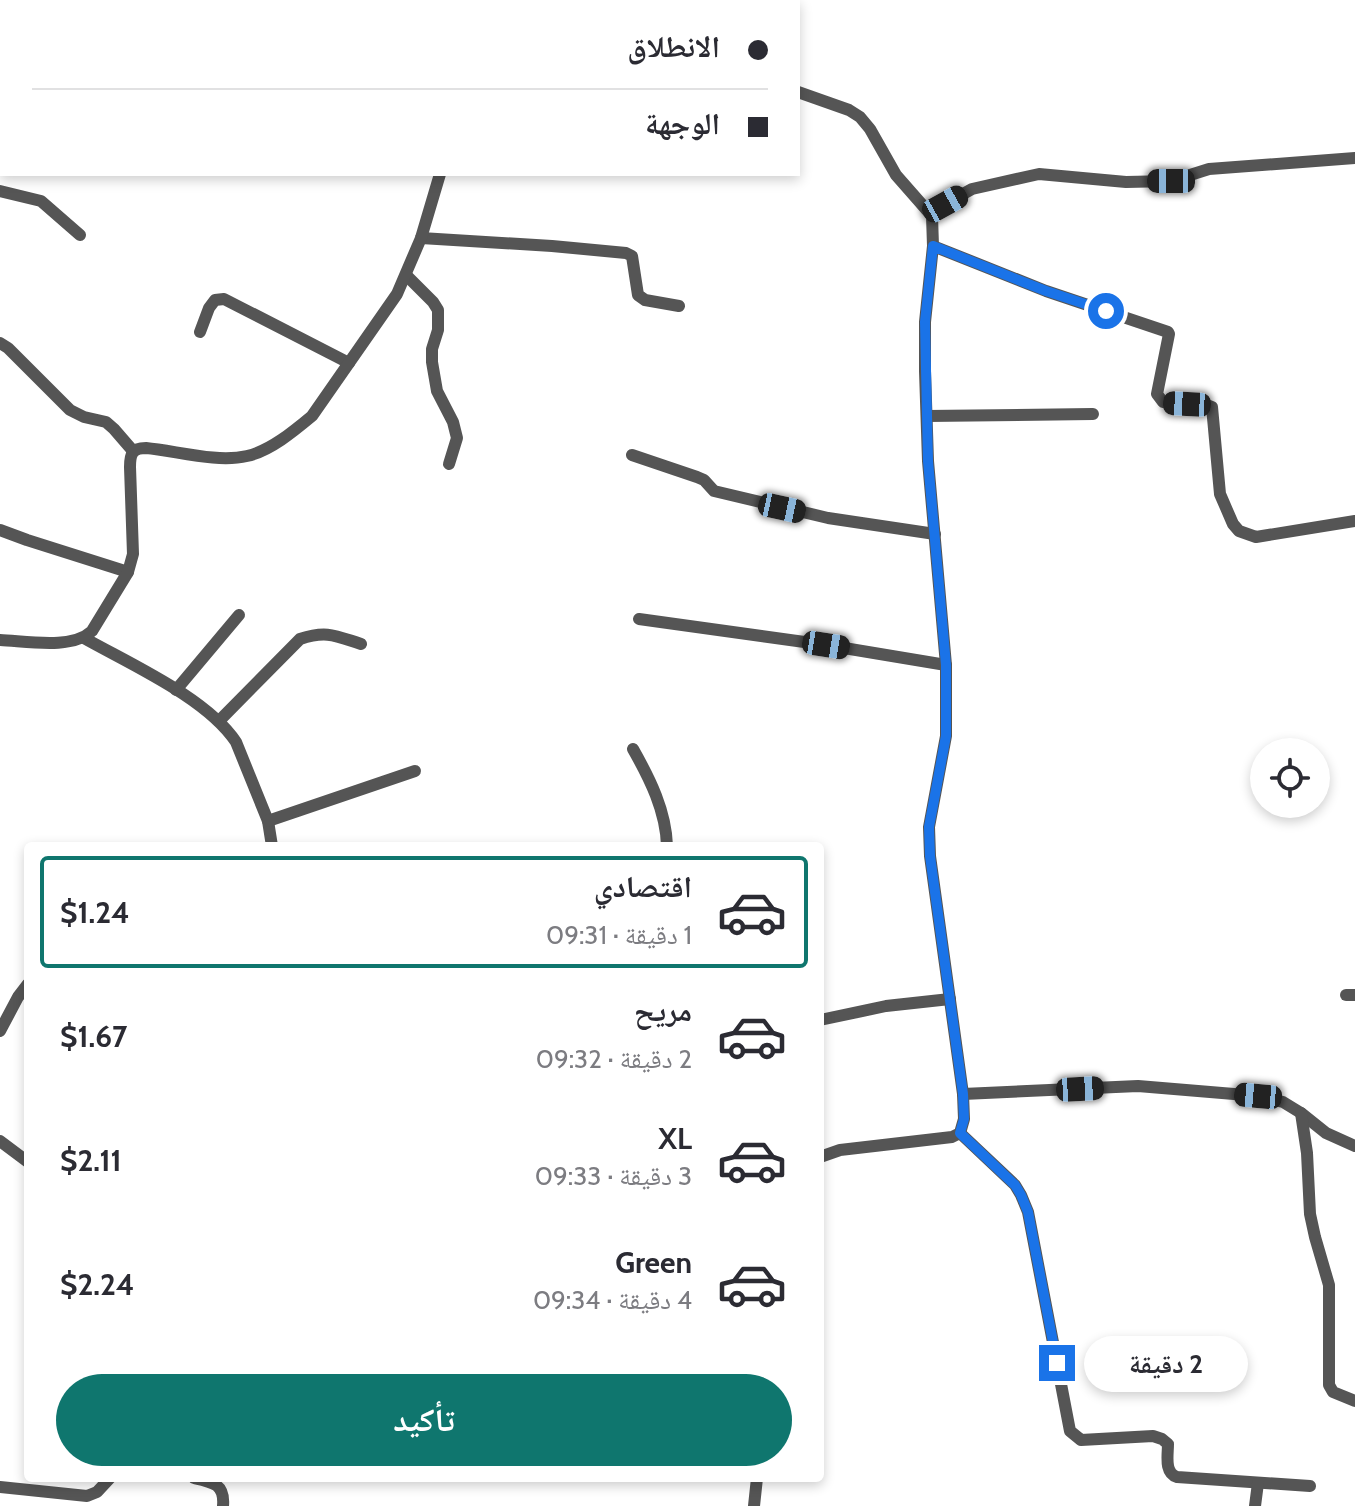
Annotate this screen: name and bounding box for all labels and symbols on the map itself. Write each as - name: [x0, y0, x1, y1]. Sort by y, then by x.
- car: [1147, 169, 1195, 193]
- car: [918, 182, 972, 226]
- route start: [1088, 293, 1124, 329]
- car: [1162, 391, 1212, 417]
- car: [756, 491, 808, 525]
- car: [800, 629, 852, 661]
- car: [1055, 1076, 1105, 1102]
- car: [1233, 1082, 1283, 1110]
- callout: 2 دقيقة: [1085, 1335, 1249, 1391]
- route end: [1039, 1345, 1075, 1381]

